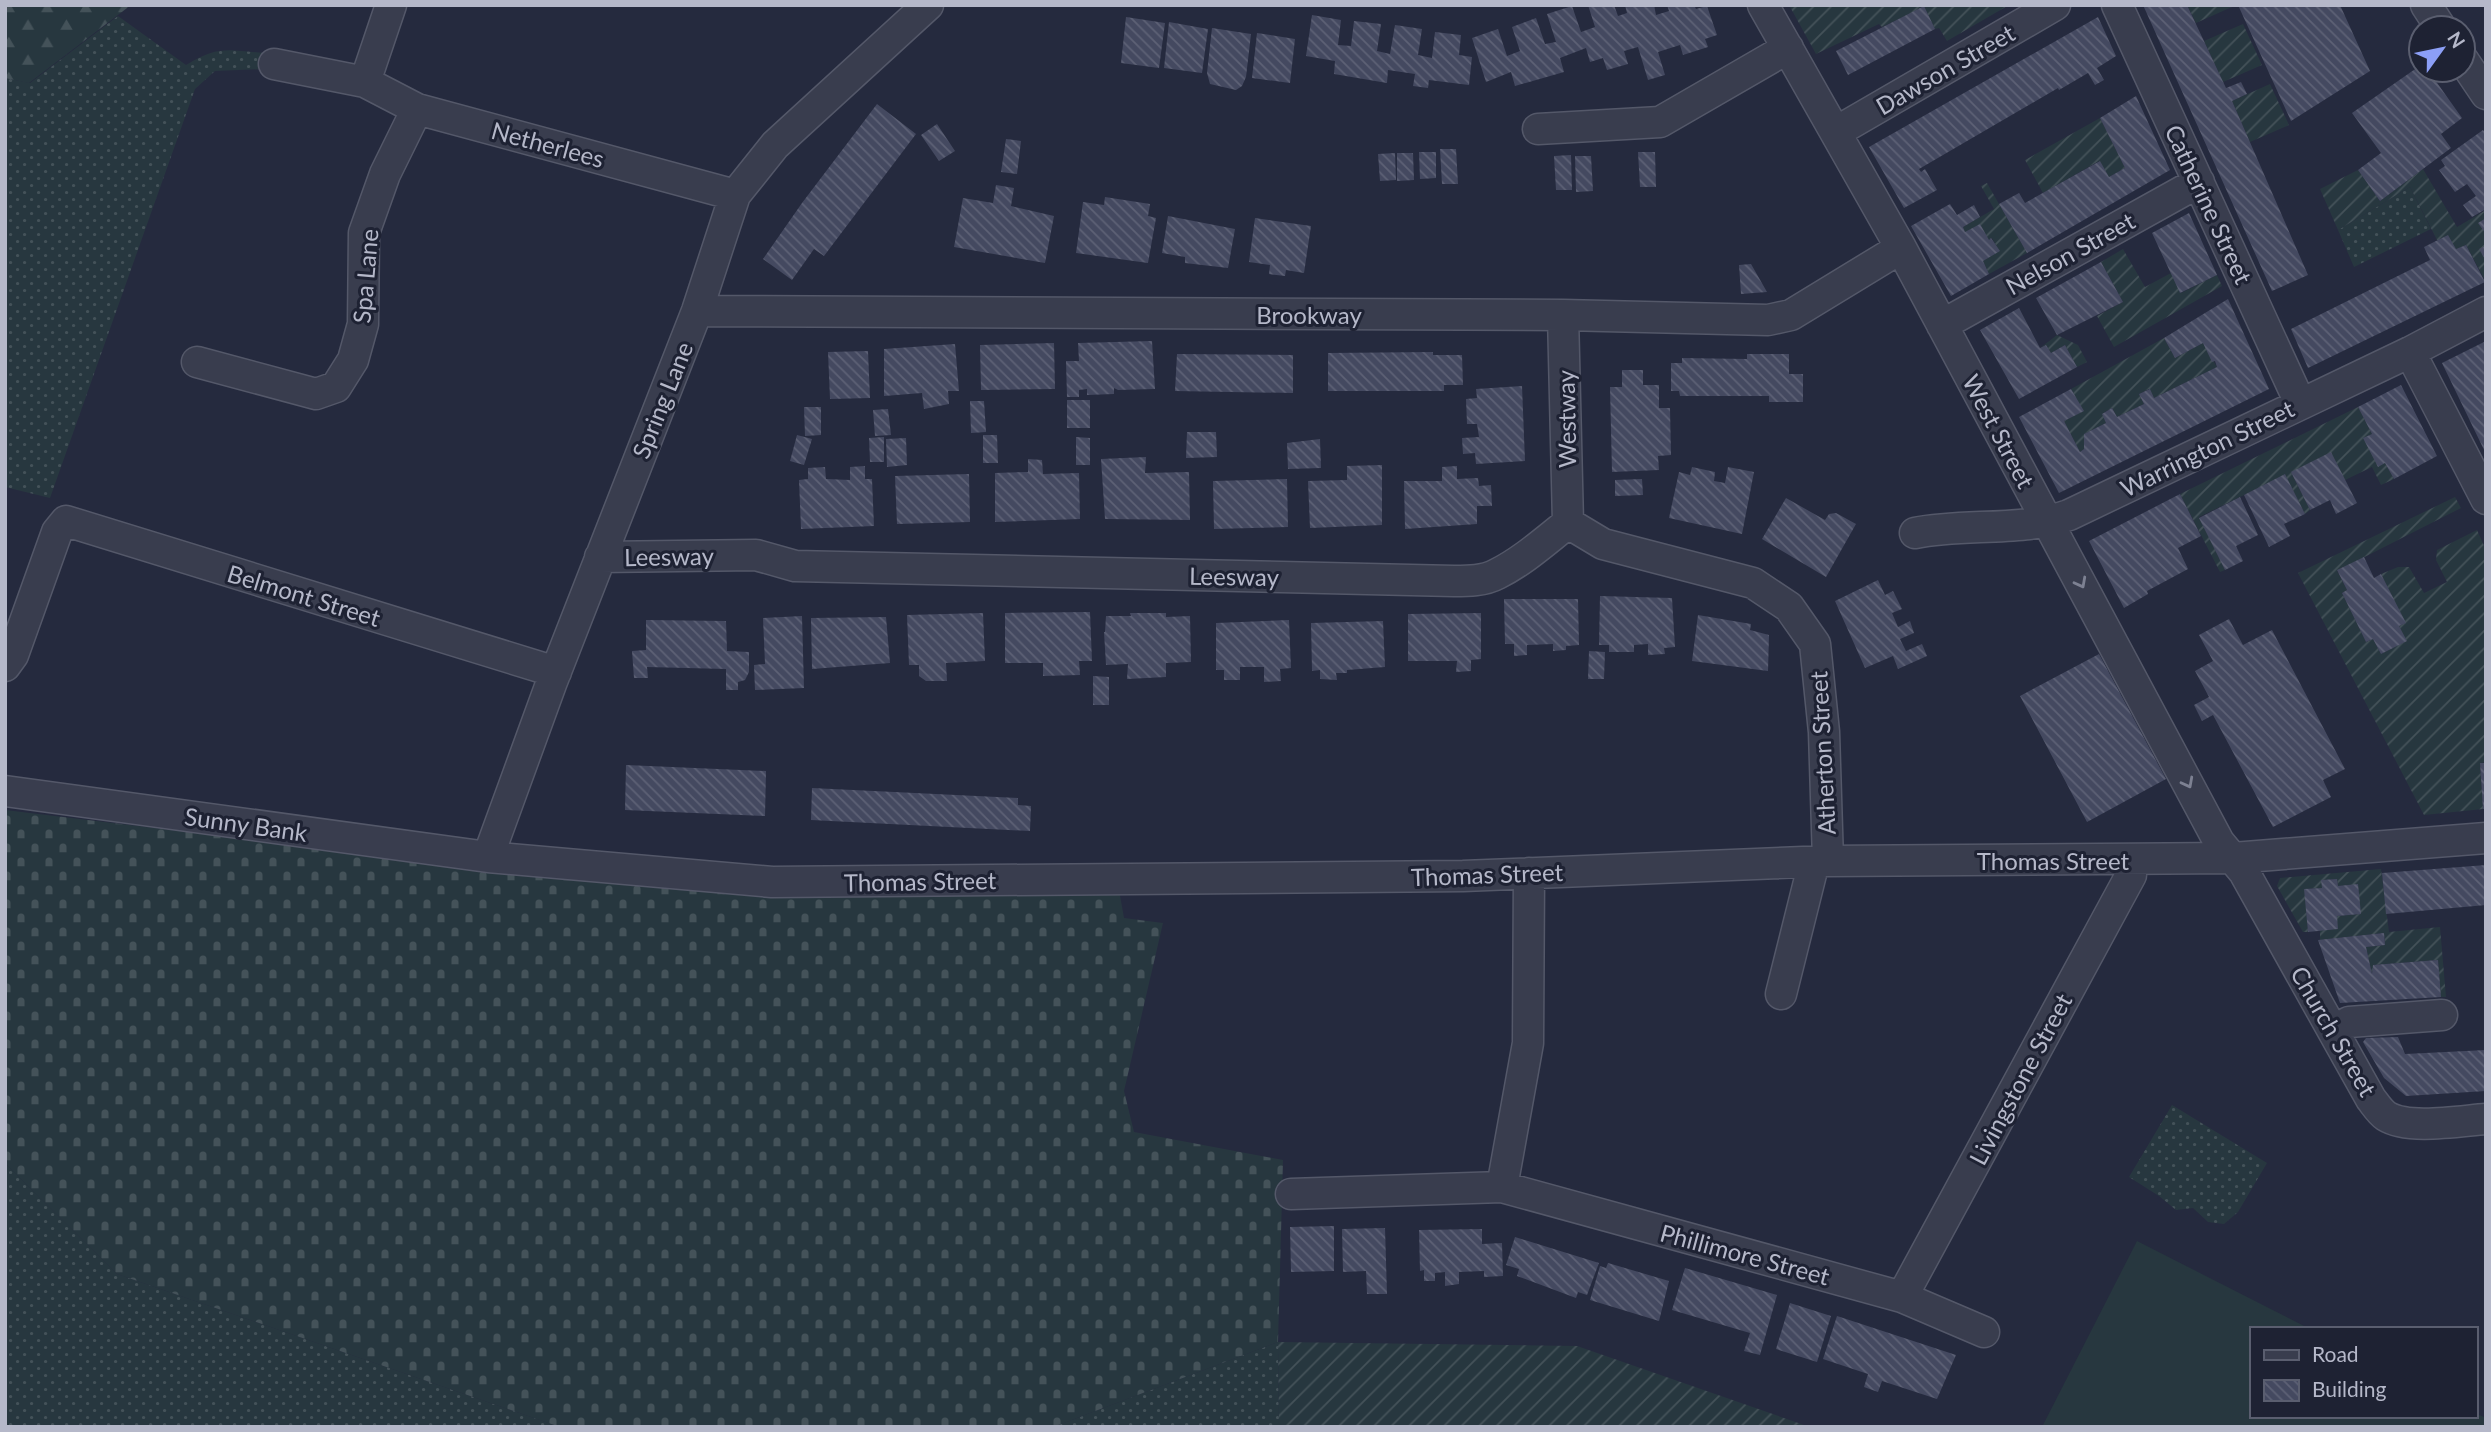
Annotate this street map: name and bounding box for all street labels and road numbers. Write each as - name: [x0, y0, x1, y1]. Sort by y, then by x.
- street label: Dawson Street: [1871, 17, 2020, 120]
- street label: Netherlees: [489, 115, 607, 173]
- street label: Catherine Street: [2159, 120, 2259, 289]
- street label: Nelson Street: [2000, 205, 2140, 300]
- street label: Spa Lane: [346, 228, 384, 324]
- street label: Brookway: [1256, 300, 1362, 329]
- street label: Spring Lane: [626, 338, 698, 462]
- street label: Westway: [1551, 369, 1581, 468]
- street label: West Street: [1957, 369, 2041, 493]
- street label: Warrington Street: [2116, 393, 2299, 503]
- street label: Leesway: [624, 541, 715, 571]
- street label: Belmont Street: [224, 558, 384, 632]
- street label: Leesway: [1189, 561, 1280, 591]
- street label: Atherton Street: [1803, 670, 1841, 836]
- street label: Sunny Bank: [183, 801, 310, 847]
- street label: Thomas Street: [1977, 846, 2130, 875]
- street label: Thomas Street: [1410, 857, 1564, 891]
- street label: Thomas Street: [844, 865, 997, 897]
- street label: Church Street: [2285, 961, 2383, 1101]
- street label: Livingstone Street: [1963, 988, 2078, 1170]
- street label: Phillimore Street: [1657, 1217, 1833, 1291]

